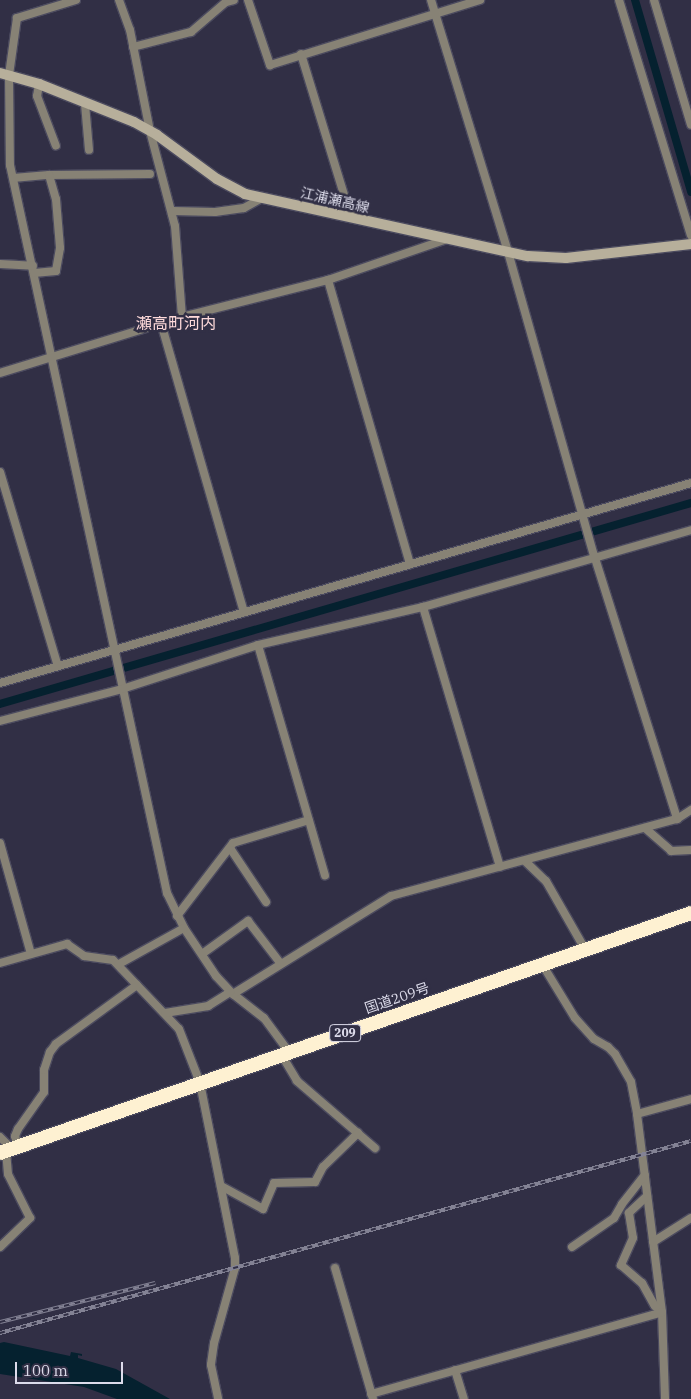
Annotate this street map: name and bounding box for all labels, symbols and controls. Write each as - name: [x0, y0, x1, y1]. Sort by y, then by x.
- street label: 江浦瀬高線: [299, 184, 371, 216]
- district label: 瀬高町河内: [136, 313, 216, 333]
- street label: 国道209号: [362, 979, 432, 1017]
- road number: 209: [329, 1024, 361, 1042]
- scale bar: [18, 1352, 125, 1384]
- text: 100 m: [23, 1361, 68, 1380]

